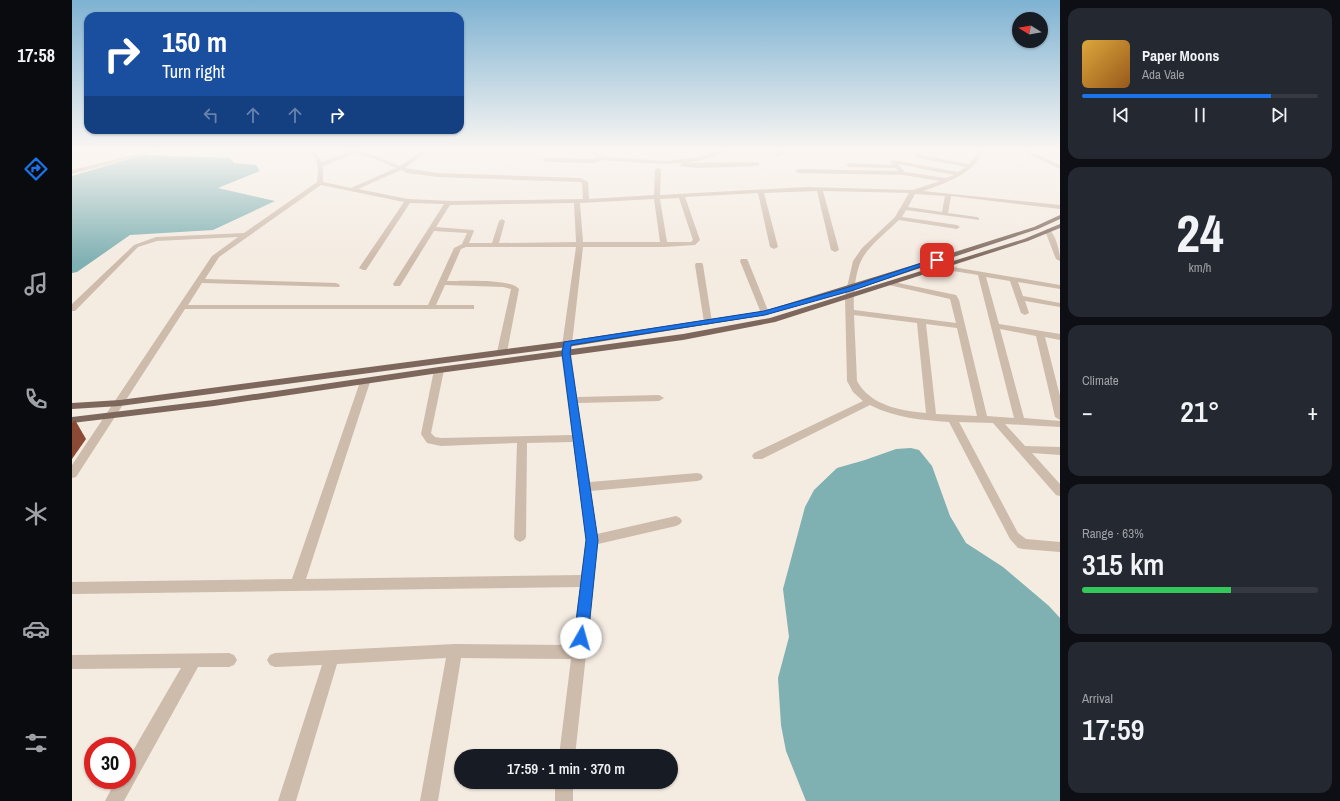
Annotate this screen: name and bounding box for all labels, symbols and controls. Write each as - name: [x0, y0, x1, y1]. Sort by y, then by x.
- north arrow: [1012, 12, 1048, 48]
- map controls: [1012, 12, 1048, 48]
- text: 150 m: [162, 23, 227, 61]
- icon: right: [96, 28, 148, 80]
- text: 17:58: [17, 43, 55, 68]
- text: Paper Moons: [1142, 45, 1219, 66]
- text: Turn right: [162, 59, 225, 84]
- text: Ada Vale: [1142, 66, 1184, 83]
- icon: left: [200, 104, 222, 126]
- icon: ahead: [242, 104, 264, 126]
- icon: ahead: [284, 104, 306, 126]
- icon: right: [326, 104, 348, 126]
- icon: previous: [1110, 104, 1132, 126]
- icon: pause: [1189, 104, 1211, 126]
- icon: next: [1268, 104, 1290, 126]
- icon: directions: [22, 155, 50, 183]
- text: 24: [1176, 198, 1224, 268]
- pin: [920, 243, 954, 277]
- icon: arrive: [926, 249, 948, 271]
- text: km/h: [1188, 259, 1212, 276]
- icon: music: [22, 270, 50, 298]
- text: Climate: [1082, 372, 1119, 389]
- icon: phone: [22, 385, 50, 413]
- text: 21°: [1180, 391, 1220, 431]
- text: −: [1082, 397, 1093, 427]
- text: +: [1307, 397, 1318, 427]
- icon: climate: [22, 500, 50, 528]
- text: Range · 63%: [1082, 525, 1144, 542]
- text: 315 km: [1082, 544, 1164, 584]
- icon: car: [22, 615, 50, 643]
- position arrow: [560, 617, 602, 659]
- text: Arrival: [1082, 690, 1113, 707]
- text: 17:59: [1082, 709, 1144, 749]
- icon: filters: [22, 729, 50, 757]
- speed limit sign: 30: [84, 737, 136, 789]
- text: 17:59 · 1 min · 370 m: [507, 758, 625, 779]

